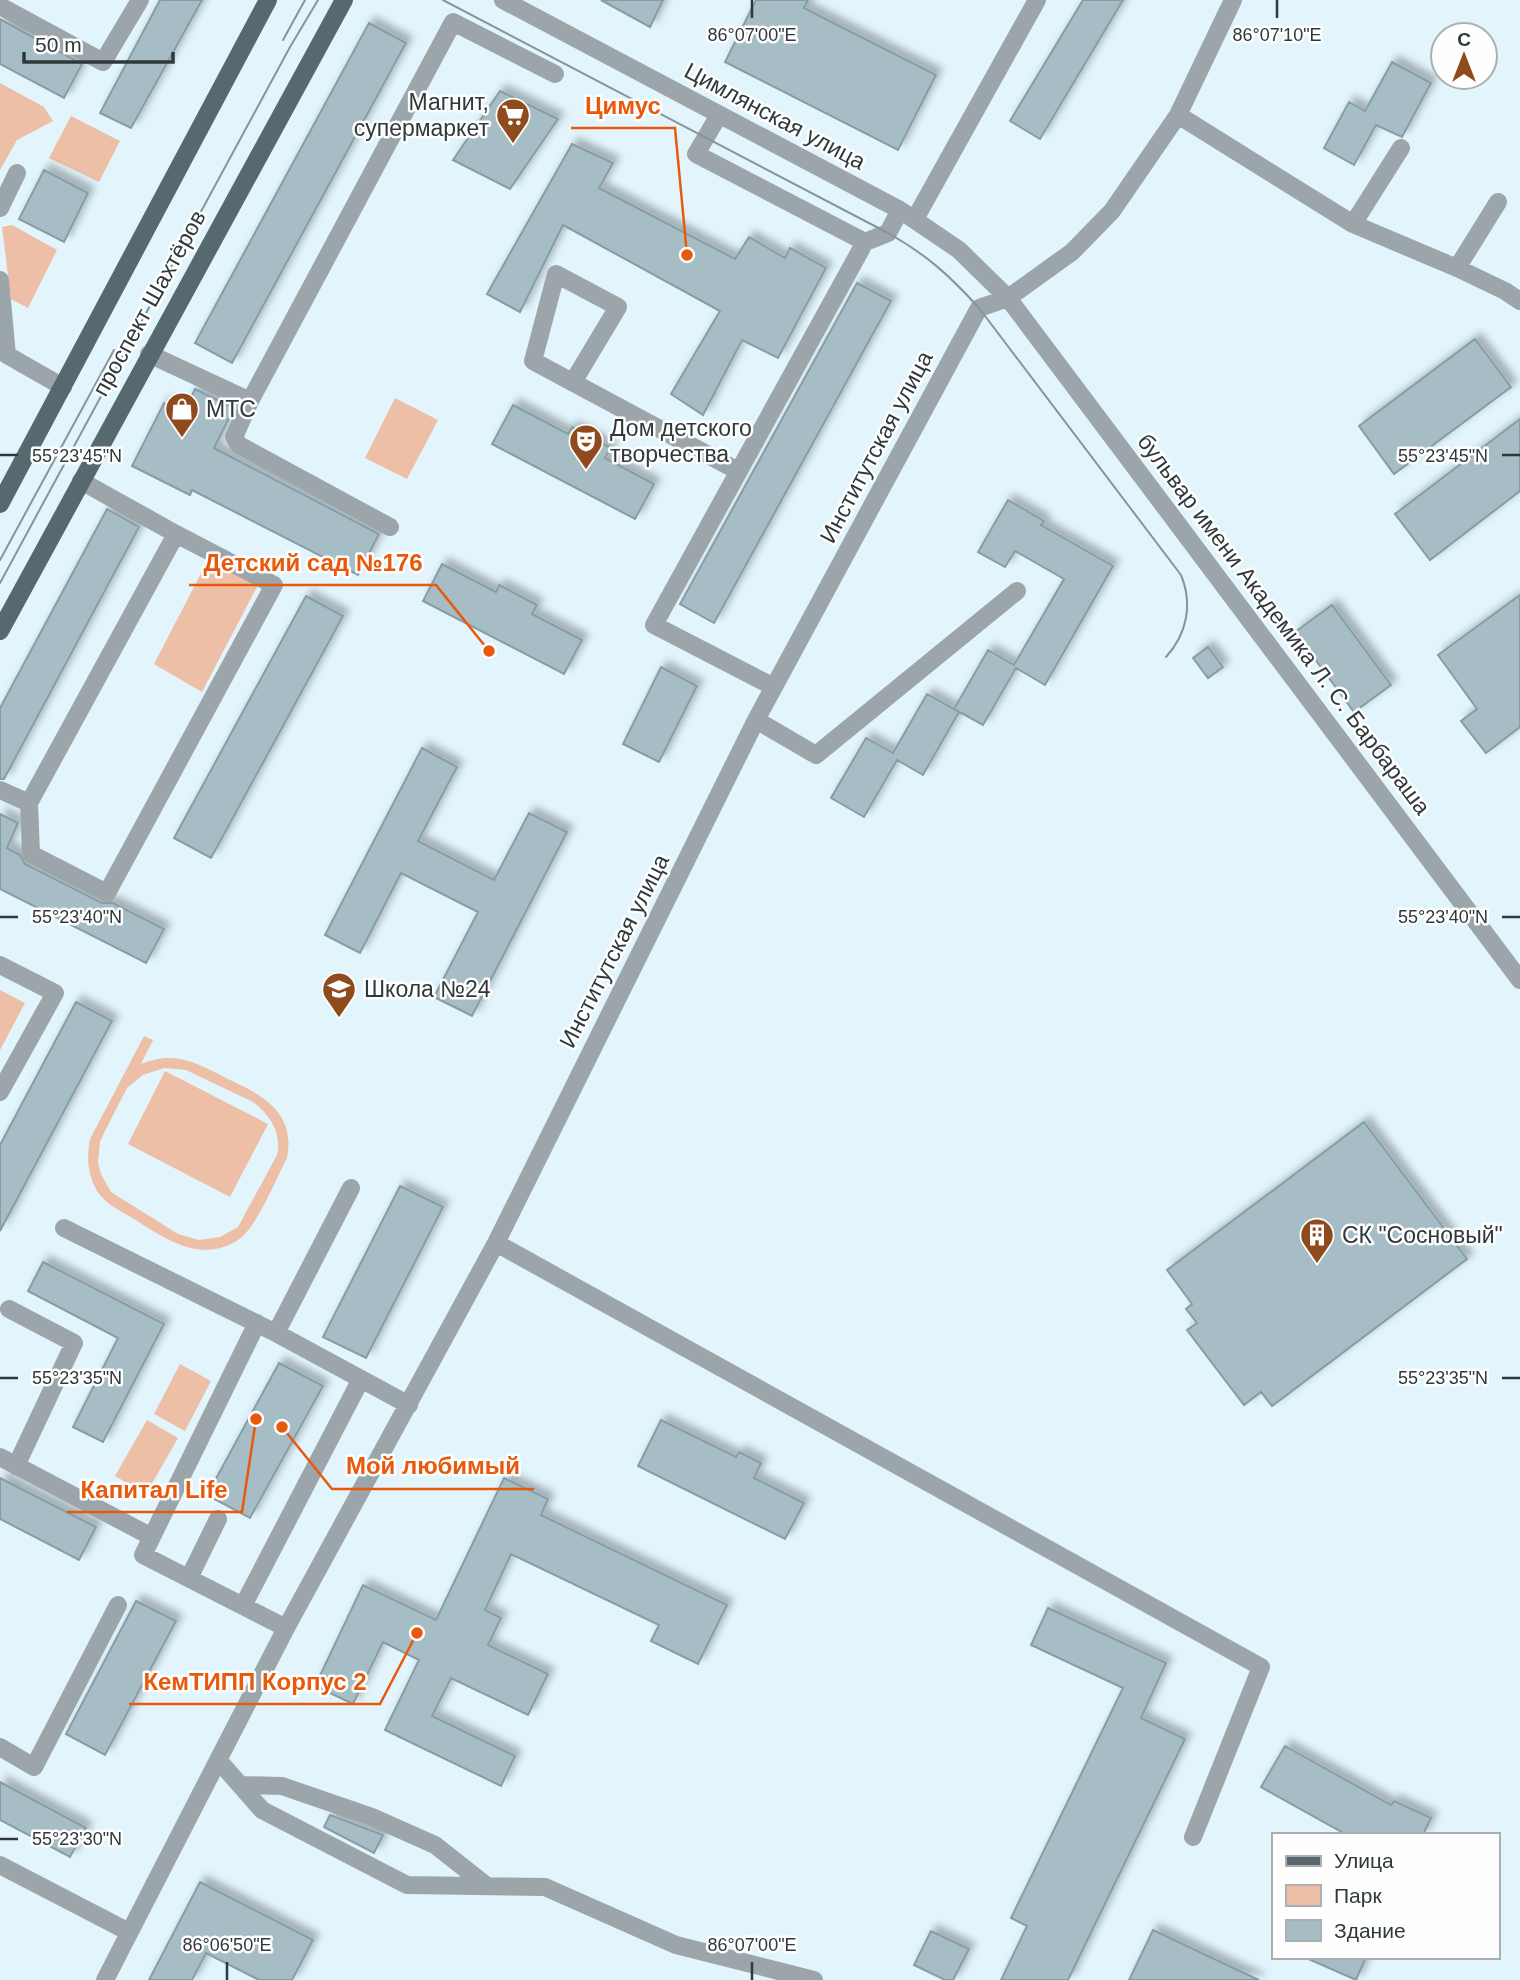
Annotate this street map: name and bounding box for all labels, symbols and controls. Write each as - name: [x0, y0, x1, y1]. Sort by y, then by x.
- scale bar: [24, 21, 173, 65]
- north arrow: [1429, 21, 1499, 91]
- text: 86°07'00"E: [707, 25, 797, 45]
- text: 86°07'10"E: [1232, 25, 1322, 45]
- text: С: [1457, 29, 1471, 50]
- text: 50 m: [35, 33, 82, 56]
- street label: Цимлянская улица: [680, 57, 870, 175]
- callout: Цимус: [571, 83, 675, 128]
- place label: Магнит, супермаркет: [354, 89, 489, 141]
- text: Цимус: [585, 92, 661, 119]
- supermarket icon: Магнит, супермаркет: [494, 96, 532, 145]
- street label: проспект Шахтёров: [87, 206, 211, 400]
- street label: Институтская улица: [814, 346, 938, 547]
- shop icon: МТС: [163, 390, 201, 439]
- place label: МТС: [206, 396, 256, 422]
- place label: Дом детского творчества: [610, 415, 752, 467]
- theatre icon: Дом детского творчества: [567, 422, 605, 471]
- street label: бульвар имени Академика Л. С. Барбараша: [1132, 429, 1436, 820]
- text: 55°23'45"N: [32, 446, 122, 466]
- text: 55°23'45"N: [1398, 446, 1488, 466]
- callout: Детский сад №176: [189, 540, 436, 585]
- text: Детский сад №176: [203, 549, 423, 576]
- street label: Институтская улица: [554, 850, 674, 1052]
- text: 55°23'40"N: [32, 907, 122, 927]
- text: 55°23'40"N: [1398, 907, 1488, 927]
- school or university icon: Школа №24: [320, 970, 358, 1019]
- place label: Школа №24: [364, 976, 491, 1002]
- building icon: СК "Сосновый": [1298, 1216, 1336, 1265]
- place label: СК "Сосновый": [1342, 1222, 1503, 1248]
- text: 55°23'35"N: [32, 1368, 122, 1388]
- text: 55°23'35"N: [1398, 1368, 1488, 1388]
- callout: Мой любимый: [332, 1444, 534, 1489]
- text: Мой любимый: [346, 1452, 520, 1479]
- callout: Капитал Life: [67, 1467, 242, 1512]
- text: Капитал Life: [80, 1476, 228, 1503]
- callout: КемТИПП Корпус 2: [129, 1659, 380, 1704]
- text: КемТИПП Корпус 2: [143, 1668, 367, 1695]
- text: 55°23'30"N: [32, 1829, 122, 1849]
- legend: [1272, 1833, 1499, 1959]
- text: Улица: [1334, 1849, 1394, 1872]
- text: Парк: [1334, 1884, 1382, 1907]
- text: Здание: [1334, 1919, 1406, 1942]
- text: 86°06'50"E: [182, 1935, 272, 1955]
- text: 86°07'00"E: [707, 1935, 797, 1955]

